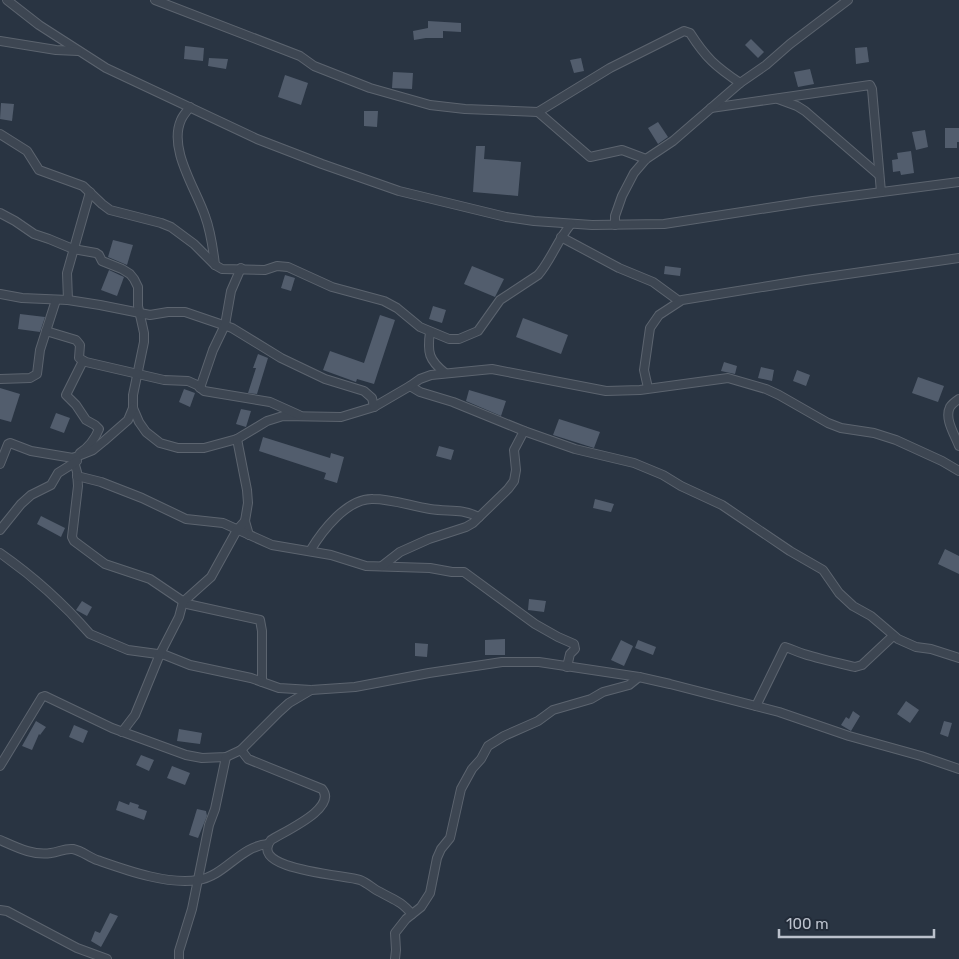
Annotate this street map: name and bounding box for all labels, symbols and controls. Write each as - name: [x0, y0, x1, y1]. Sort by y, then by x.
- scale bar: [779, 906, 934, 938]
- text: 100 m: [786, 915, 828, 933]

